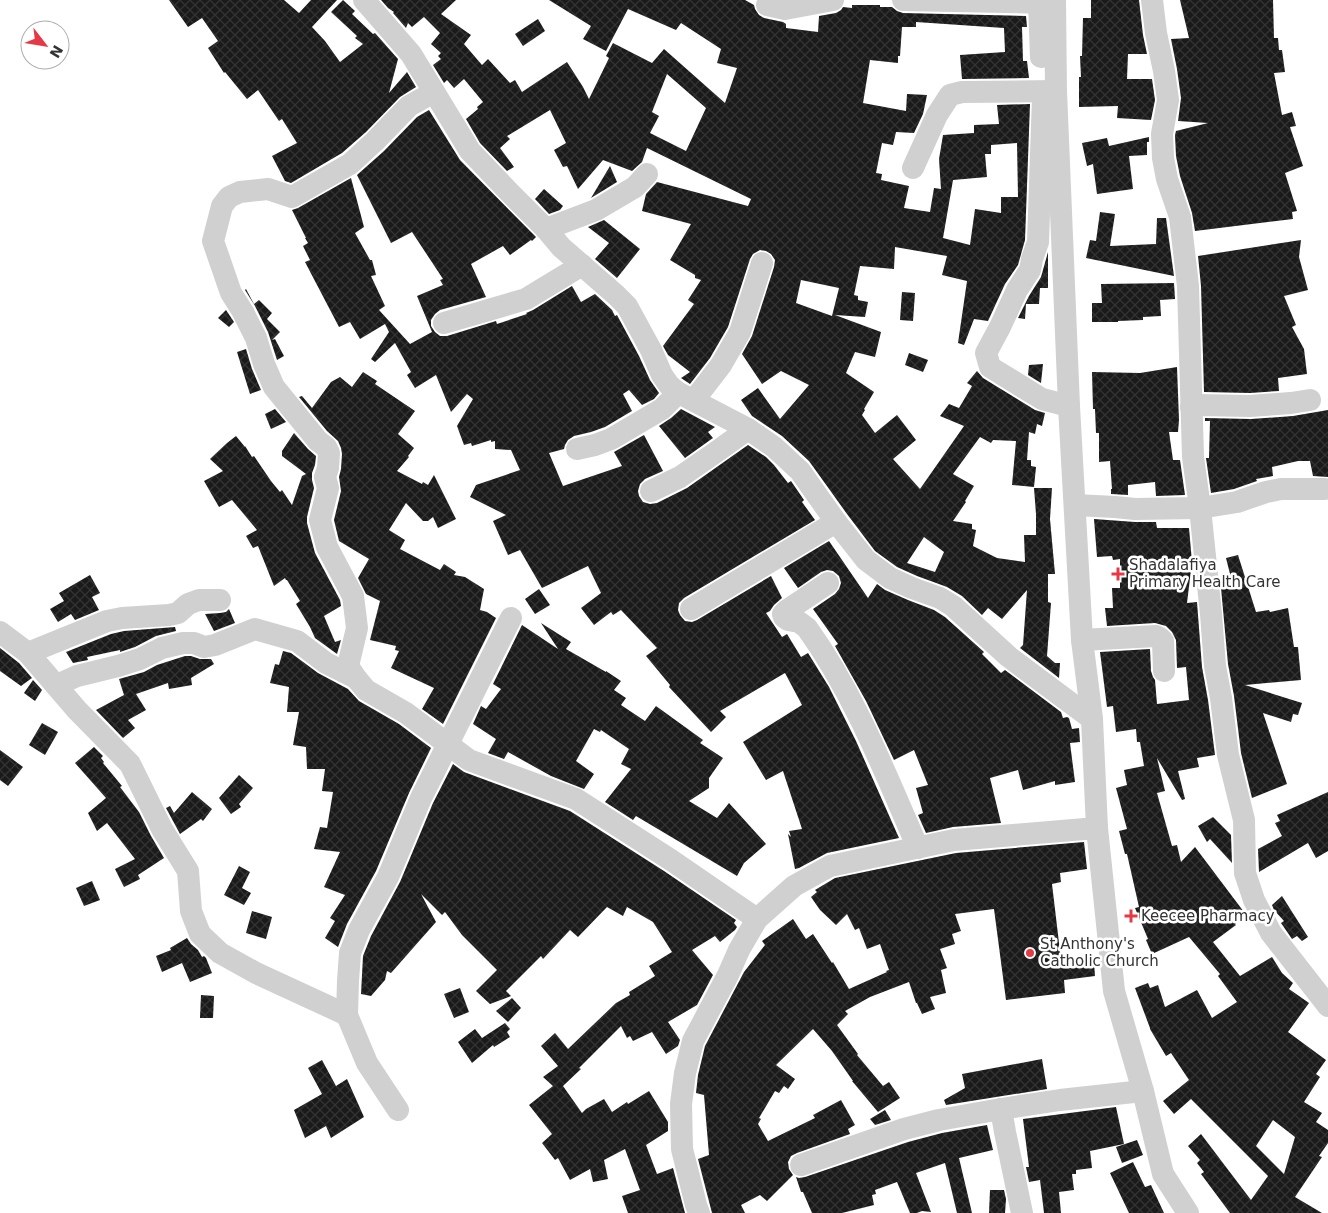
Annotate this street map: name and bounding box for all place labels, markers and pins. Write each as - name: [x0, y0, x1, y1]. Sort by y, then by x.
- place label: Shadalafiya Primary Health Care: [1129, 556, 1281, 591]
- marker: Shadalafiya Primary Health Care: [1111, 567, 1125, 581]
- place label: Keecee Pharmacy: [1141, 907, 1275, 925]
- marker: Keecee Pharmacy: [1125, 910, 1137, 922]
- place label: St Anthony's Catholic Church: [1040, 935, 1159, 970]
- marker: St Anthony's Catholic Church: [1024, 947, 1036, 959]

